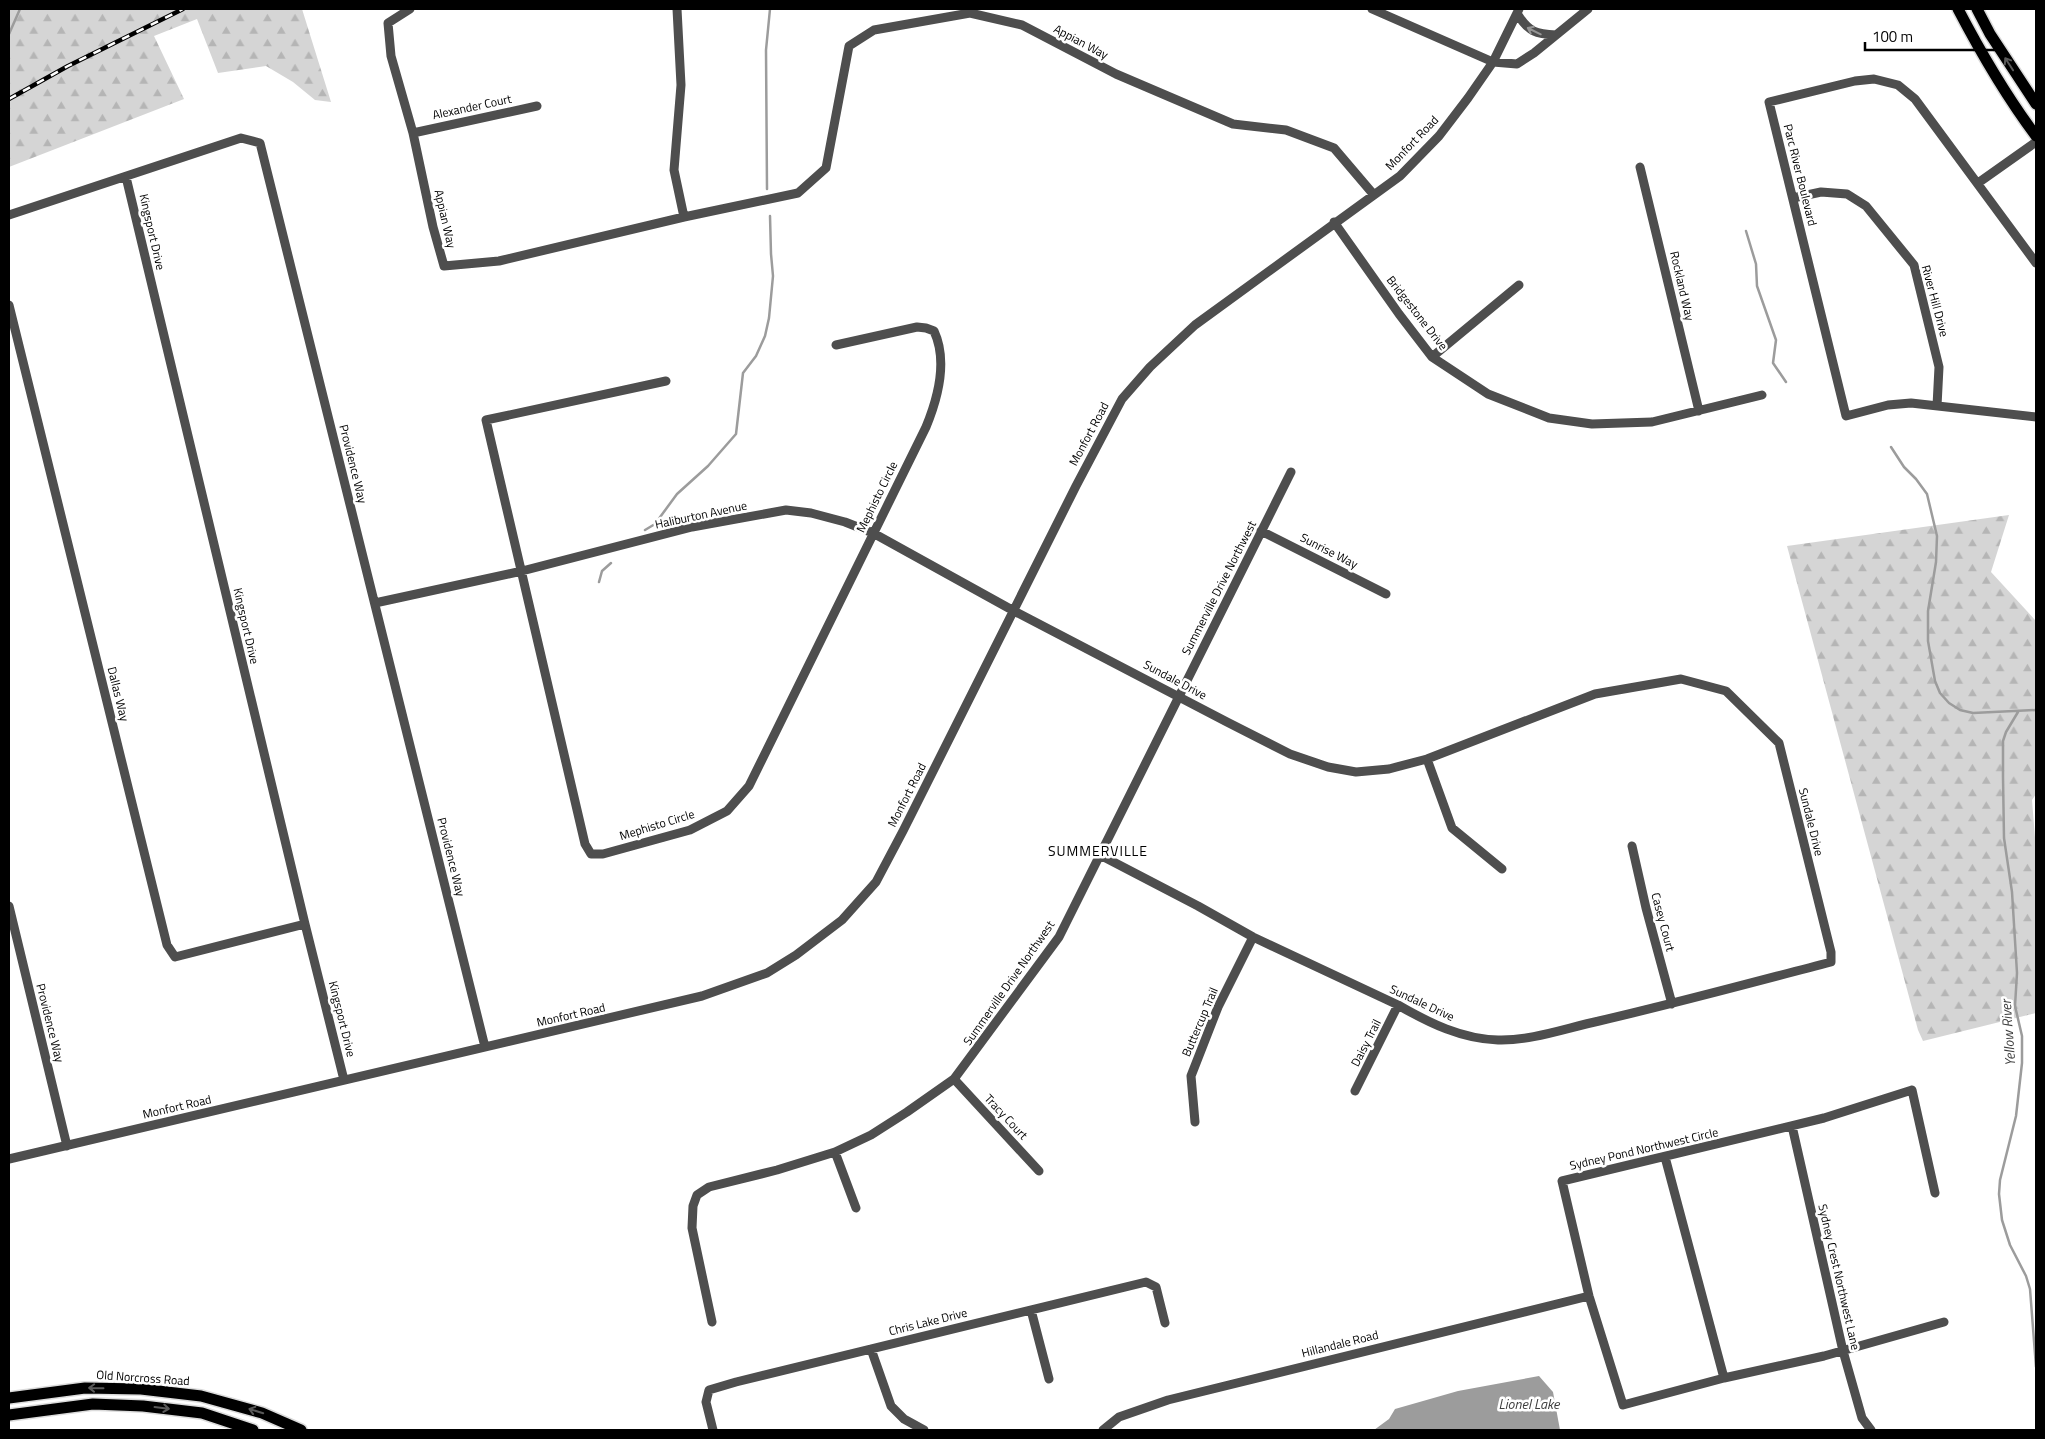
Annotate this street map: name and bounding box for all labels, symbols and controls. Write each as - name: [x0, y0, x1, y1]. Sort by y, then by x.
- street label: Appian Way: [1050, 19, 1112, 64]
- scale bar: [1865, 20, 1998, 52]
- text: 100 m: [1872, 25, 1913, 48]
- one-way arrow: [1527, 26, 1542, 35]
- one-way arrow: [2003, 58, 2013, 72]
- street label: Alexander Court: [431, 89, 514, 124]
- street label: Monfort Road: [1380, 111, 1443, 174]
- street label: Parc River Boulevard: [1779, 122, 1822, 228]
- street label: Appian Way: [430, 188, 462, 250]
- street label: Kingsport Drive: [135, 192, 170, 272]
- street label: Rockland Way: [1665, 249, 1700, 323]
- street label: River Hill Drive: [1917, 263, 1954, 339]
- street label: Bridgestone Drive: [1382, 271, 1453, 354]
- street label: Monfort Road: [1064, 398, 1113, 469]
- street label: Providence Way: [335, 422, 373, 506]
- street label: Mephisto Circle: [851, 458, 902, 536]
- street label: Haliburton Avenue: [653, 495, 749, 534]
- street label: Summerville Drive Northwest: [1176, 516, 1261, 658]
- street label: Sunrise Way: [1297, 528, 1362, 573]
- street label: Kingsport Drive: [229, 586, 264, 666]
- street label: Sundale Drive: [1140, 655, 1210, 704]
- street label: Dallas Way: [103, 665, 134, 723]
- street label: Monfort Road: [882, 759, 931, 830]
- street label: Sundale Drive: [1794, 786, 1829, 858]
- street label: Mephisto Circle: [617, 804, 697, 845]
- street label: Providence Way: [433, 815, 471, 899]
- district label: SUMMERVILLE: [1048, 840, 1148, 861]
- street label: Casey Court: [1647, 890, 1681, 954]
- street label: Summerville Drive Northwest: [958, 916, 1059, 1049]
- street label: Kingsport Drive: [324, 979, 361, 1059]
- street label: Sundale Drive: [1387, 979, 1458, 1026]
- street label: Providence Way: [32, 981, 70, 1065]
- street label: Buttercup Trail: [1176, 984, 1223, 1059]
- street label: Monfort Road: [535, 997, 607, 1032]
- water label: Yellow River: [1995, 998, 2020, 1067]
- street label: Daisy Trail: [1345, 1016, 1386, 1070]
- street label: Monfort Road: [141, 1089, 213, 1124]
- street label: Tracy Court: [980, 1089, 1033, 1144]
- street label: Sydney Pond Northwest Circle: [1568, 1122, 1720, 1175]
- street label: Sydney Crest Northwest Lane: [1813, 1202, 1866, 1352]
- street label: Chris Lake Drive: [887, 1303, 969, 1340]
- street label: Hillandale Road: [1299, 1325, 1380, 1362]
- street label: Old Norcross Road: [96, 1365, 190, 1390]
- one-way arrow: [88, 1383, 104, 1393]
- water label: Lionel Lake: [1499, 1393, 1561, 1414]
- one-way arrow: [153, 1403, 169, 1413]
- one-way arrow: [248, 1406, 264, 1416]

